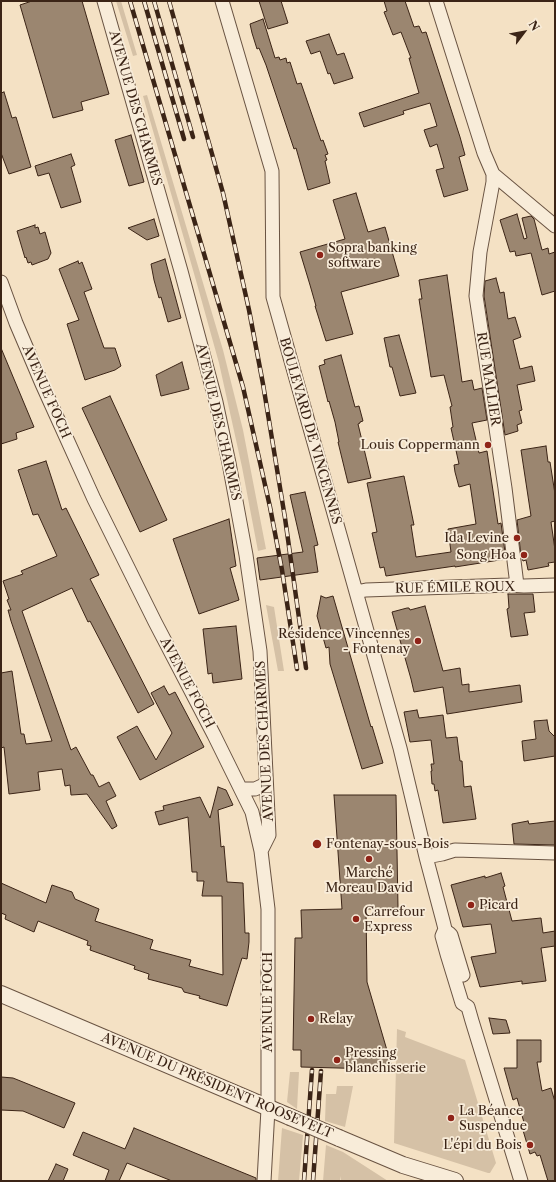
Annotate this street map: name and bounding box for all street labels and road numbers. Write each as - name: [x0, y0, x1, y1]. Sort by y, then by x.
- street label: AVENUE DES CHARMES: [105, 29, 165, 187]
- street label: RUE MALLIER: [473, 331, 503, 427]
- street label: BOULEVARD DE VINCENNES: [276, 336, 344, 526]
- street label: AVENUE DES CHARMES: [192, 342, 244, 502]
- street label: AVENUE FOCH: [18, 343, 74, 441]
- street label: RUE ÉMILE ROUX: [395, 579, 515, 597]
- street label: AVENUE FOCH: [157, 635, 217, 731]
- street label: AVENUE DES CHARMES: [253, 660, 277, 822]
- street label: AVENUE FOCH: [260, 952, 276, 1052]
- street label: AVENUE DU PRÉSIDENT ROOSEVELT: [99, 1030, 335, 1142]

